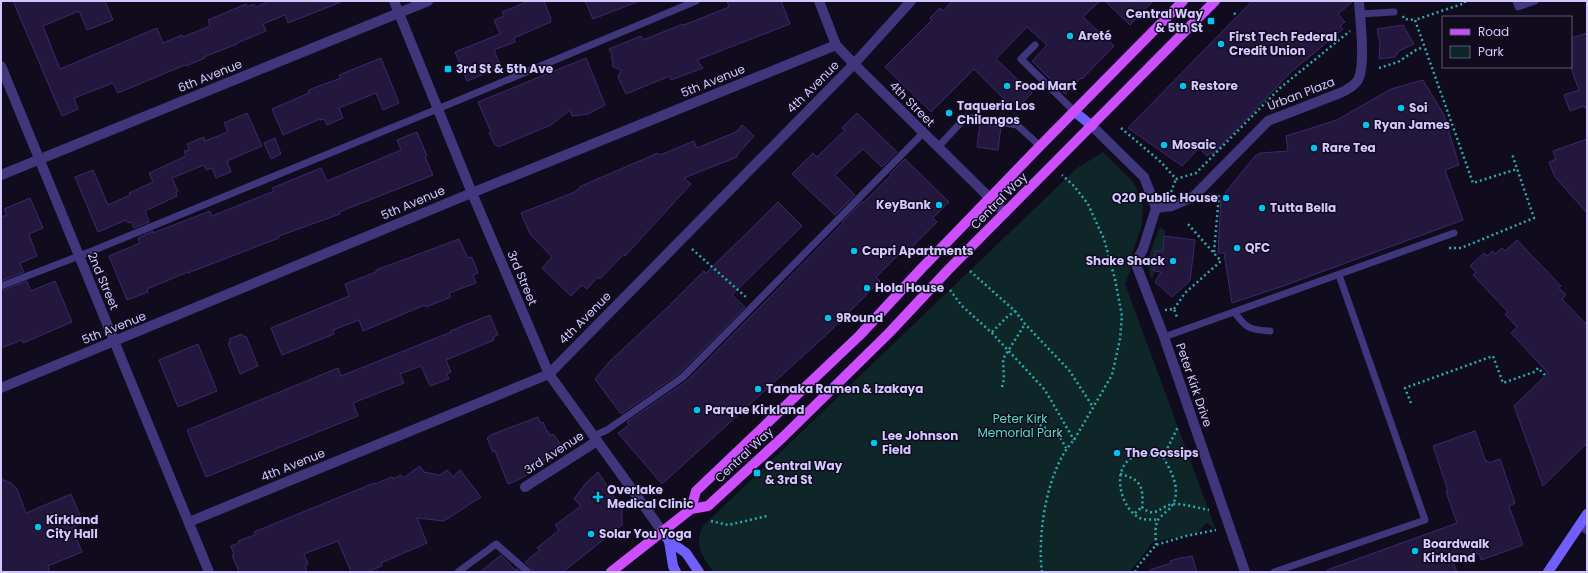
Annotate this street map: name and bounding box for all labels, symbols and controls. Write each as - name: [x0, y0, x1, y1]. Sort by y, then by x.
- place label: Central Way & 5th St: [1126, 5, 1203, 36]
- marker: Central Way & 5th St: [1206, 16, 1216, 26]
- legend: [1442, 16, 1572, 68]
- text: Road: [1478, 23, 1509, 40]
- place label: Areté: [1078, 27, 1112, 44]
- place label: First Tech Federal Credit Union: [1229, 28, 1337, 59]
- marker: Areté: [1065, 31, 1075, 41]
- marker: First Tech Federal Credit Union: [1216, 39, 1226, 49]
- text: Park: [1478, 43, 1505, 60]
- street label: 6th Avenue: [175, 55, 244, 96]
- street label: 4th Avenue: [783, 57, 843, 117]
- place label: 3rd St & 5th Ave: [456, 60, 554, 77]
- street label: 5th Avenue: [678, 60, 747, 101]
- marker: 3rd St & 5th Ave: [443, 64, 453, 74]
- street label: Urban Plaza: [1265, 73, 1337, 114]
- street label: 4th Street: [886, 77, 939, 130]
- place label: Food Mart: [1015, 77, 1077, 94]
- place label: Restore: [1191, 77, 1239, 94]
- marker: Food Mart: [1002, 81, 1012, 91]
- marker: Restore: [1178, 81, 1188, 91]
- place label: Taqueria Los Chilangos: [957, 97, 1036, 128]
- place label: Soi: [1409, 99, 1428, 116]
- marker: Soi: [1396, 103, 1406, 113]
- marker: Taqueria Los Chilangos: [944, 108, 954, 118]
- place label: Ryan James: [1374, 116, 1450, 133]
- marker: Ryan James: [1361, 120, 1371, 130]
- place label: Mosaic: [1172, 136, 1216, 153]
- place label: Rare Tea: [1322, 139, 1376, 156]
- marker: Mosaic: [1159, 140, 1169, 150]
- marker: Rare Tea: [1309, 143, 1319, 153]
- street label: Central Way: [966, 168, 1031, 233]
- street label: 5th Avenue: [378, 181, 447, 224]
- place label: Q20 Public House: [1112, 189, 1219, 206]
- marker: Q20 Public House: [1221, 193, 1231, 203]
- place label: KeyBank: [876, 196, 932, 213]
- place label: Tutta Bella: [1270, 199, 1336, 216]
- marker: KeyBank: [934, 200, 944, 210]
- marker: Tutta Bella: [1257, 203, 1267, 213]
- place label: QFC: [1245, 239, 1270, 256]
- place label: Capri Apartments: [862, 242, 974, 259]
- marker: QFC: [1232, 243, 1242, 253]
- marker: Capri Apartments: [849, 246, 859, 256]
- street label: 3rd Street: [503, 248, 542, 308]
- street label: 2nd Street: [84, 249, 123, 312]
- place label: Shake Shack: [1086, 252, 1166, 269]
- marker: Shake Shack: [1168, 256, 1178, 266]
- place label: Hola House: [875, 279, 945, 296]
- marker: Hola House: [862, 283, 872, 293]
- street label: 4th Avenue: [555, 288, 615, 348]
- street label: 5th Avenue: [79, 307, 148, 348]
- place label: 9Round: [836, 309, 883, 326]
- marker: 9Round: [823, 313, 833, 323]
- street label: Peter Kirk Drive: [1172, 340, 1217, 429]
- place label: Tanaka Ramen & Izakaya: [766, 380, 923, 397]
- marker: Tanaka Ramen & Izakaya: [753, 384, 763, 394]
- place label: Parque Kirkland: [705, 401, 804, 418]
- marker: Parque Kirkland: [692, 405, 702, 415]
- park label: Peter Kirk Memorial Park: [977, 410, 1063, 441]
- street label: Central Way: [711, 423, 777, 486]
- street label: 3rd Avenue: [521, 427, 587, 478]
- place label: Lee Johnson Field: [882, 427, 958, 458]
- marker: Lee Johnson Field: [869, 438, 879, 448]
- street label: 4th Avenue: [258, 444, 327, 485]
- place label: The Gossips: [1125, 444, 1199, 461]
- marker: The Gossips: [1112, 448, 1122, 458]
- place label: Central Way & 3rd St: [765, 457, 843, 488]
- marker: Central Way & 3rd St: [752, 468, 762, 478]
- place label: Overlake Medical Clinic: [607, 481, 694, 512]
- marker: Overlake Medical Clinic: [592, 491, 604, 503]
- place label: Kirkland City Hall: [46, 511, 98, 542]
- marker: Kirkland City Hall: [33, 522, 43, 532]
- place label: Solar You Yoga: [599, 525, 692, 542]
- marker: Solar You Yoga: [586, 529, 596, 539]
- place label: Boardwalk Kirkland: [1423, 535, 1490, 566]
- marker: Boardwalk Kirkland: [1410, 546, 1420, 556]

